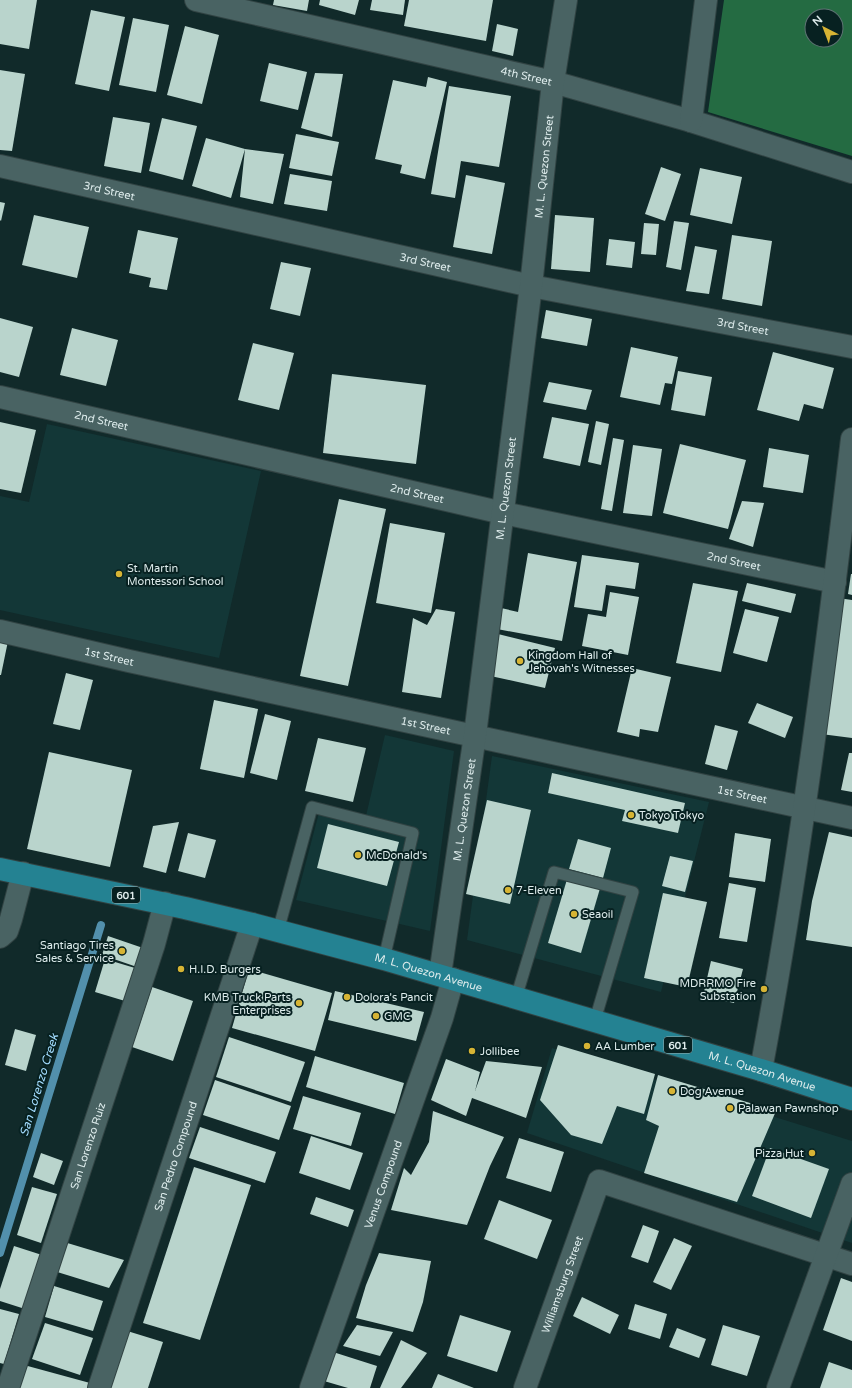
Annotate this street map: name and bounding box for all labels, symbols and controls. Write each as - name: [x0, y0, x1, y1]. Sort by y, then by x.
- north arrow: [804, 8, 844, 48]
- text: N: [810, 13, 825, 29]
- street label: 4th Street: [499, 64, 553, 89]
- street label: M. L. Quezon Street: [532, 115, 556, 219]
- street label: 3rd Street: [82, 179, 136, 203]
- street label: 3rd Street: [398, 250, 452, 275]
- street label: 3rd Street: [716, 315, 770, 338]
- street label: 2nd Street: [73, 408, 129, 433]
- street label: M. L. Quezon Street: [493, 436, 519, 541]
- street label: 2nd Street: [389, 481, 445, 506]
- street label: 2nd Street: [706, 550, 762, 573]
- place label: St. Martin Montessori School: [127, 562, 224, 588]
- marker: St. Martin Montessori School: [114, 569, 124, 579]
- street label: 1st Street: [83, 645, 135, 669]
- place label: Kingdom Hall of Jehovah's Witnesses: [528, 649, 635, 675]
- marker: Kingdom Hall of Jehovah's Witnesses: [515, 656, 525, 666]
- street label: 1st Street: [399, 714, 452, 738]
- street label: M. L. Quezon Street: [451, 758, 478, 862]
- street label: 1st Street: [716, 783, 768, 806]
- place label: Tokyo Tokyo: [639, 809, 705, 822]
- marker: Tokyo Tokyo: [626, 810, 636, 820]
- place label: McDonald's: [366, 849, 427, 862]
- marker: McDonald's: [353, 850, 363, 860]
- place label: 7-Eleven: [516, 884, 562, 897]
- marker: 7-Eleven: [503, 885, 513, 895]
- road number: 601: [112, 887, 140, 903]
- place label: Seaoil: [582, 908, 613, 921]
- marker: Seaoil: [569, 909, 579, 919]
- place label: Santiago Tires Sales & Service: [35, 939, 114, 965]
- marker: Santiago Tires Sales & Service: [117, 946, 127, 956]
- street label: M. L. Quezon Avenue: [373, 951, 484, 995]
- place label: H.I.D. Burgers: [189, 963, 261, 976]
- marker: H.I.D. Burgers: [176, 964, 186, 974]
- place label: MDRRMO Fire Substation: [679, 977, 756, 1003]
- marker: MDRRMO Fire Substation: [759, 984, 769, 994]
- place label: KMB Truck Parts Enterprises: [204, 991, 291, 1017]
- place label: Dolora's Pancit: [355, 991, 433, 1004]
- marker: Dolora's Pancit: [342, 992, 352, 1002]
- marker: KMB Truck Parts Enterprises: [294, 998, 304, 1008]
- place label: GMC: [384, 1010, 411, 1023]
- marker: GMC: [371, 1011, 381, 1021]
- water label: San Lorenzo Creek: [17, 1031, 62, 1138]
- road number: 601: [664, 1037, 692, 1053]
- place label: AA Lumber: [595, 1040, 655, 1053]
- marker: AA Lumber: [582, 1041, 592, 1051]
- place label: Jollibee: [480, 1045, 519, 1058]
- marker: Jollibee: [467, 1046, 477, 1056]
- street label: M. L. Quezon Avenue: [707, 1049, 817, 1094]
- place label: Dog Avenue: [680, 1085, 744, 1098]
- marker: Dog Avenue: [667, 1086, 677, 1096]
- street label: San Lorenzo Ruiz: [68, 1100, 109, 1191]
- street label: San Pedro Compound: [152, 1100, 200, 1213]
- place label: Palawan Pawnshop: [738, 1102, 839, 1115]
- marker: Palawan Pawnshop: [725, 1103, 735, 1113]
- street label: Venus Compound: [362, 1138, 405, 1231]
- place label: Pizza Hut: [755, 1147, 804, 1160]
- marker: Pizza Hut: [807, 1148, 817, 1158]
- street label: Williamsburg Street: [539, 1234, 586, 1335]

